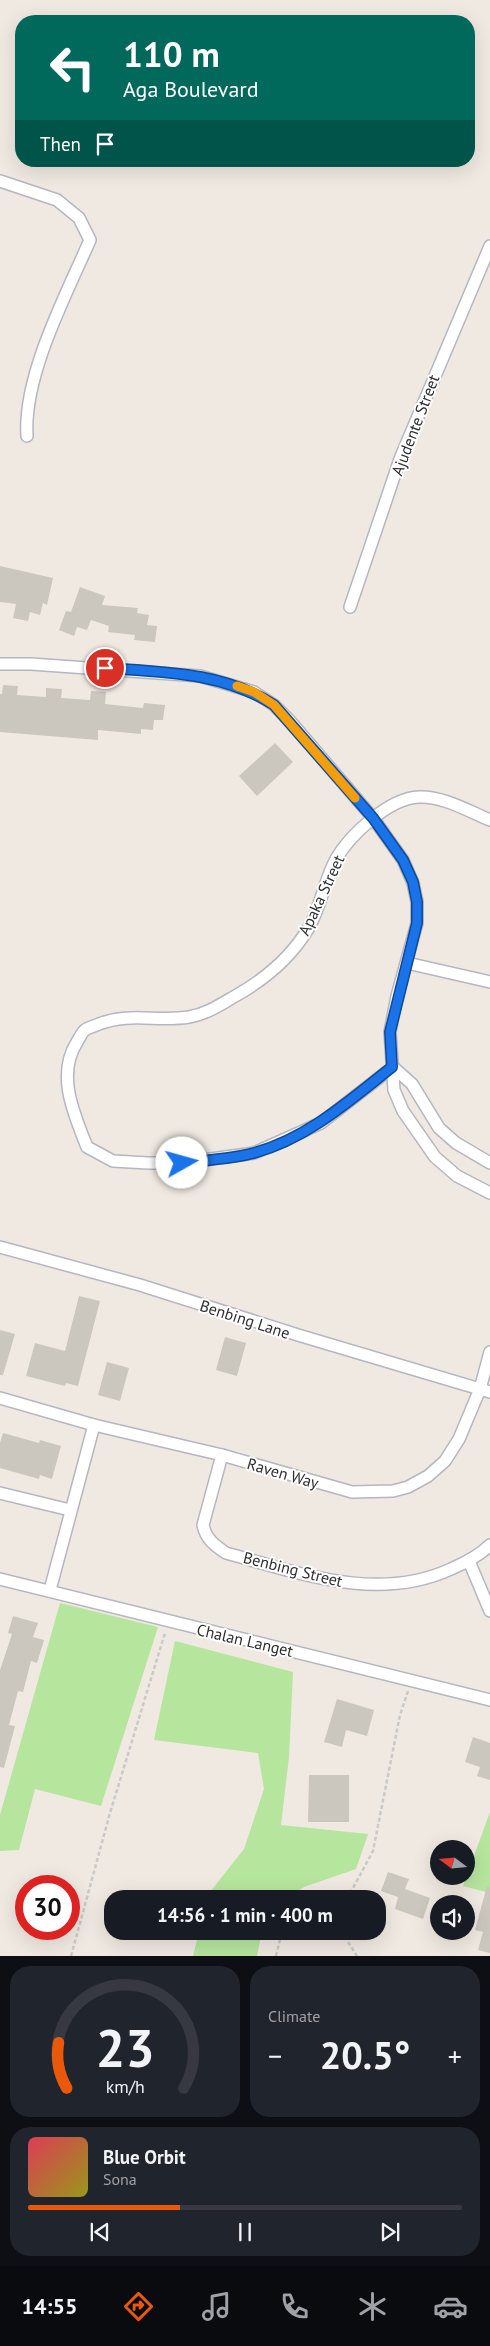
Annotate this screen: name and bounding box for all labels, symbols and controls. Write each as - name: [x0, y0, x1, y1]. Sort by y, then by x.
- text: 110 m: [123, 31, 220, 77]
- icon: left: [40, 35, 105, 100]
- text: Aga Boulevard: [123, 75, 259, 103]
- icon: arrive: [91, 130, 119, 158]
- text: Then: [40, 132, 81, 156]
- street label: Ajudente Street: [387, 371, 444, 478]
- pin: [84, 647, 126, 689]
- icon: arrive: [91, 654, 119, 682]
- street label: Apaka Street: [294, 851, 349, 939]
- position arrow: [155, 1136, 207, 1188]
- street label: Benbing Lane: [197, 1295, 293, 1343]
- street label: Raven Way: [245, 1453, 322, 1493]
- street label: Benbing Street: [241, 1547, 345, 1591]
- street label: Chalan Langet: [195, 1619, 296, 1661]
- north arrow: [430, 1840, 475, 1885]
- map controls: [430, 1840, 475, 1940]
- speed limit sign: 30: [15, 1875, 80, 1940]
- button: sound: [430, 1895, 475, 1940]
- text: 14:56 · 1 min · 400 m: [157, 1903, 333, 1927]
- text: Climate: [268, 2006, 320, 2026]
- text: 23: [96, 2014, 154, 2081]
- text: 20.5°: [320, 2030, 410, 2079]
- text: −: [268, 2037, 282, 2074]
- text: +: [448, 2037, 462, 2074]
- text: km/h: [105, 2075, 145, 2098]
- text: Blue Orbit: [103, 2145, 186, 2169]
- text: Sona: [103, 2169, 137, 2189]
- icon: previous: [86, 2218, 114, 2246]
- icon: pause: [231, 2218, 259, 2246]
- icon: next: [376, 2218, 404, 2246]
- icon: directions: [121, 2289, 156, 2324]
- icon: music: [199, 2289, 234, 2324]
- icon: phone: [277, 2289, 312, 2324]
- icon: climate: [355, 2289, 390, 2324]
- icon: car: [433, 2289, 468, 2324]
- text: 14:55: [22, 2292, 77, 2320]

